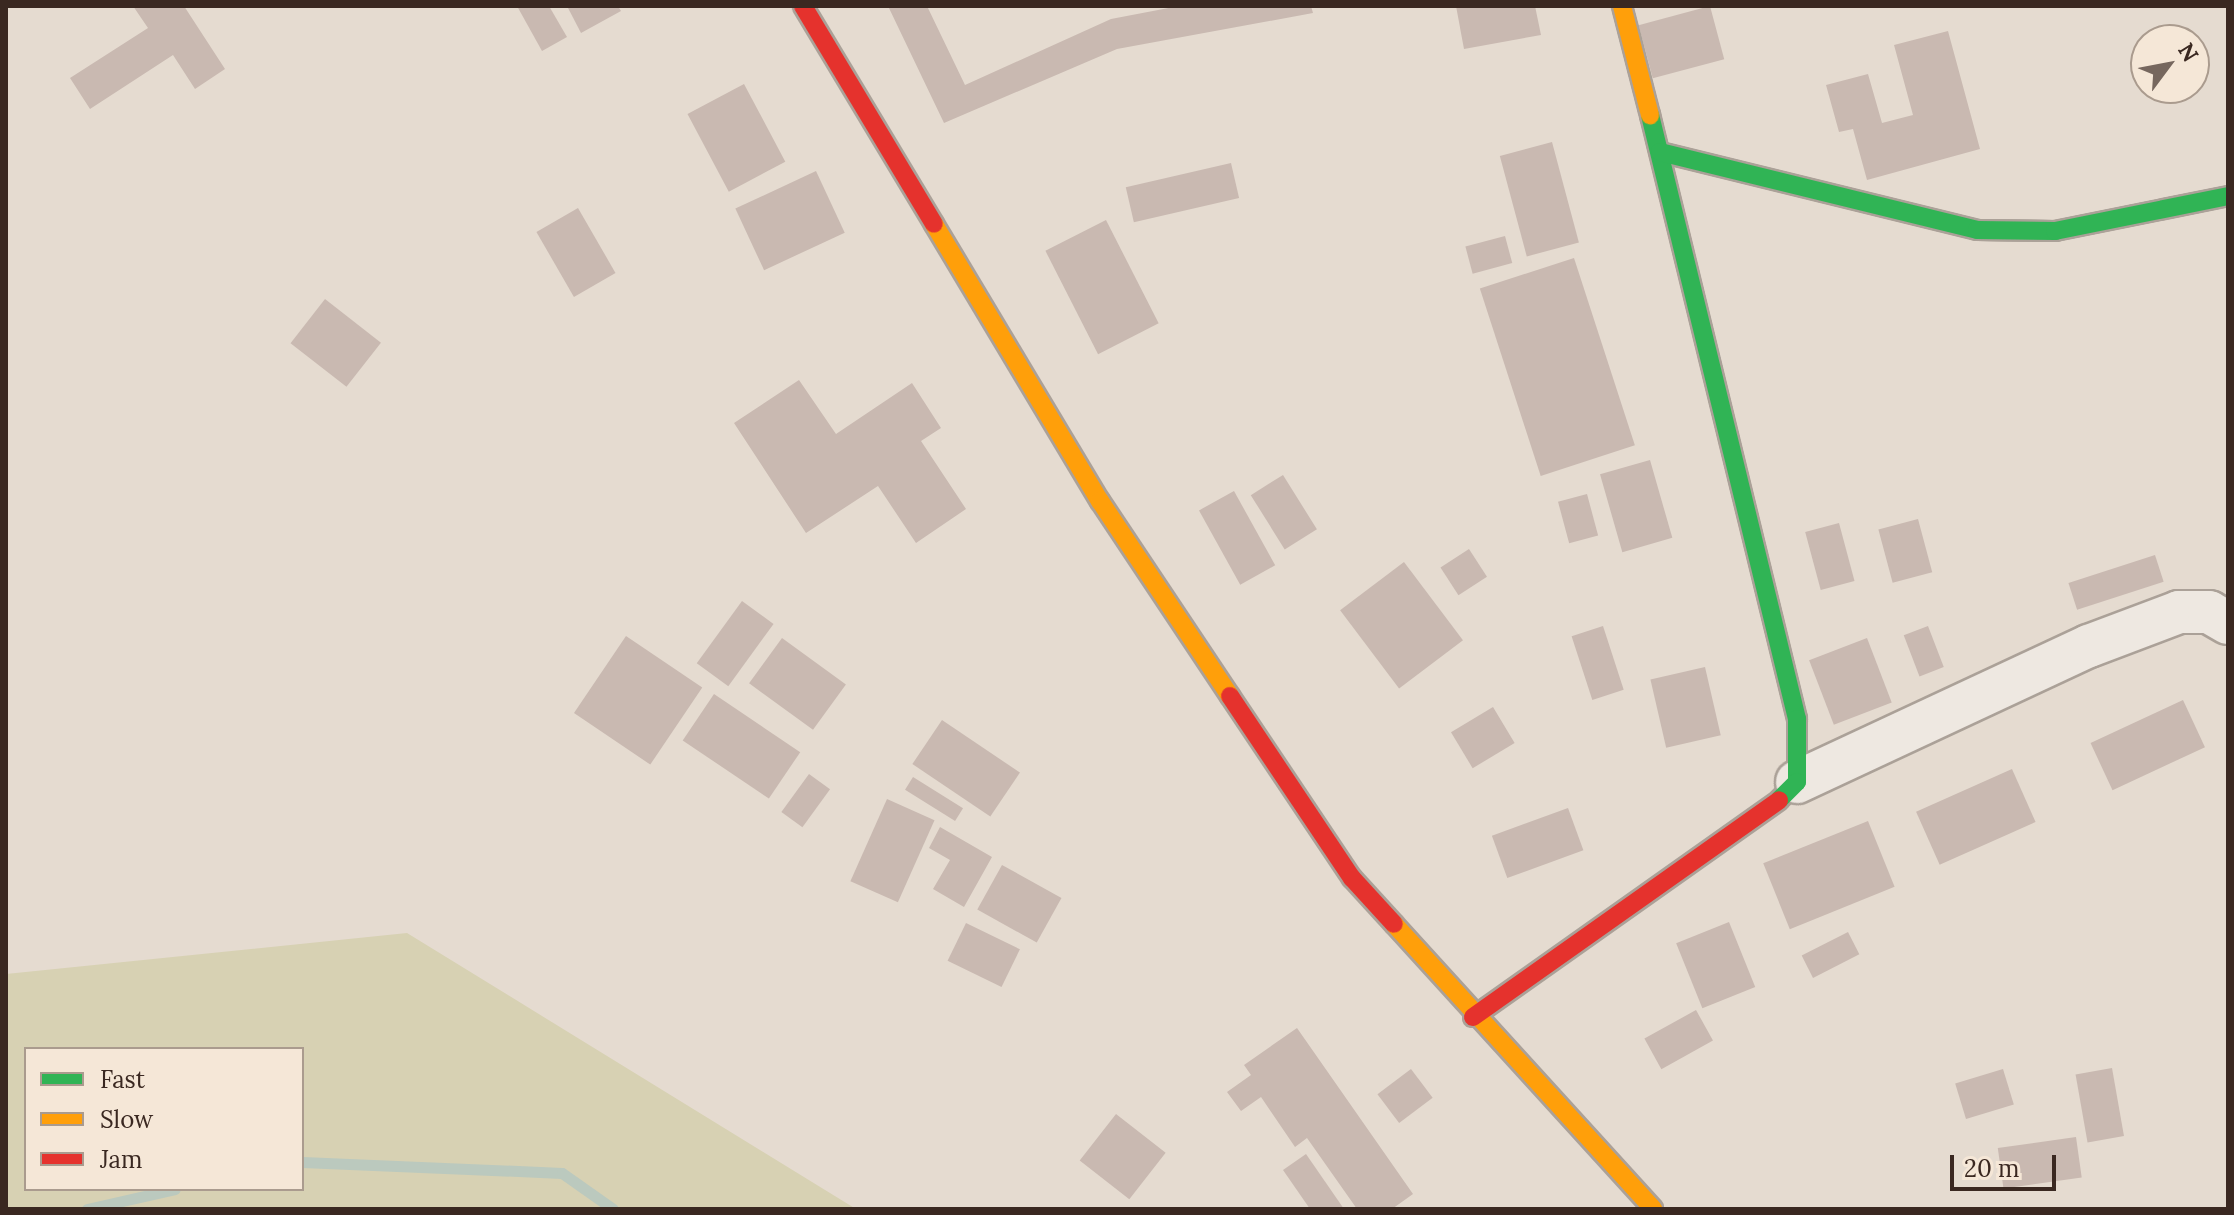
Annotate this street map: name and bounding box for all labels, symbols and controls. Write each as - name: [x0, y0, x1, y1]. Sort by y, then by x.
- north arrow: [2130, 24, 2210, 104]
- text: N: [2172, 38, 2205, 67]
- legend: [24, 1047, 304, 1191]
- text: Fast: [100, 1064, 145, 1095]
- text: Slow: [100, 1104, 153, 1135]
- scale bar: [1954, 1139, 2060, 1189]
- text: Jam: [100, 1144, 142, 1175]
- text: 20 m: [1964, 1153, 2020, 1184]

